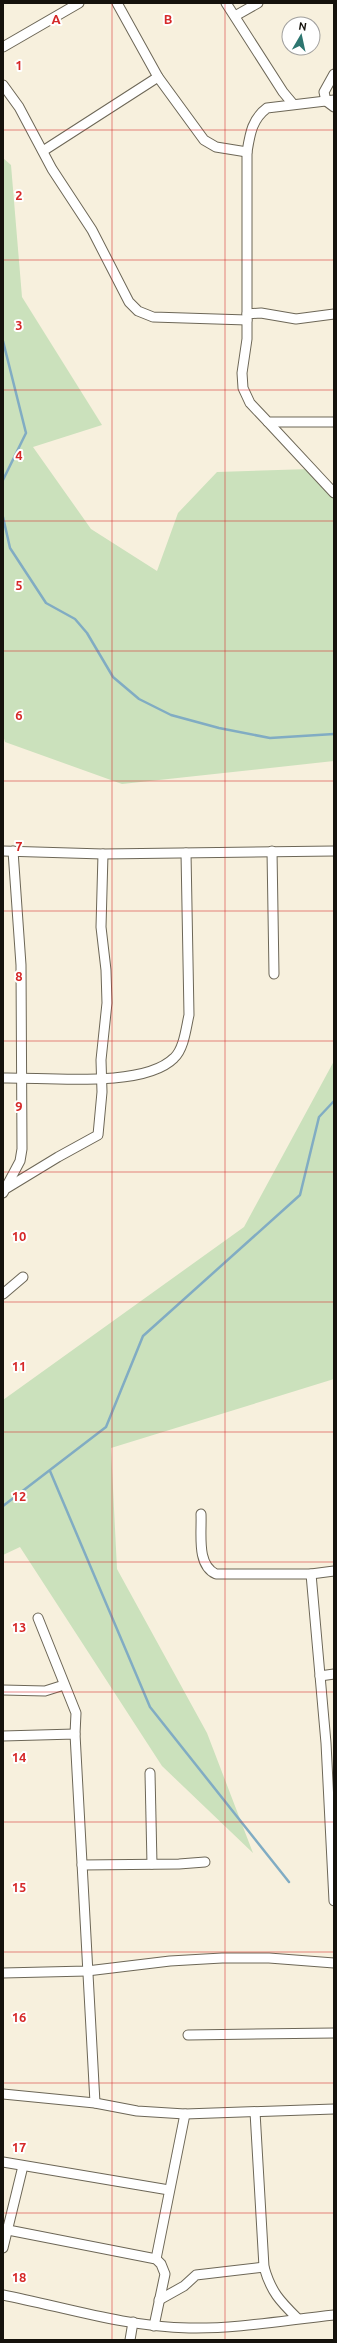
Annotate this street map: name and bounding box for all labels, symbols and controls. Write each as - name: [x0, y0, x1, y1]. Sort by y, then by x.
- text: A: [51, 12, 61, 26]
- text: B: [164, 12, 173, 26]
- north arrow: [281, 16, 321, 56]
- text: N: [298, 20, 308, 33]
- text: 1: [15, 58, 23, 72]
- text: 2: [15, 188, 23, 202]
- text: 3: [15, 318, 23, 332]
- text: 4: [15, 448, 23, 462]
- text: 5: [15, 578, 23, 592]
- text: 6: [15, 708, 23, 722]
- text: 7: [15, 839, 23, 853]
- text: 8: [15, 969, 23, 983]
- text: 9: [15, 1099, 23, 1113]
- text: 10: [12, 1229, 26, 1243]
- text: 11: [12, 1359, 26, 1373]
- text: 12: [12, 1489, 26, 1503]
- text: 13: [12, 1620, 26, 1634]
- text: 14: [12, 1750, 26, 1764]
- text: 15: [12, 1880, 26, 1894]
- text: 16: [12, 2010, 26, 2024]
- text: 17: [12, 2140, 26, 2154]
- text: 18: [12, 2270, 26, 2284]

